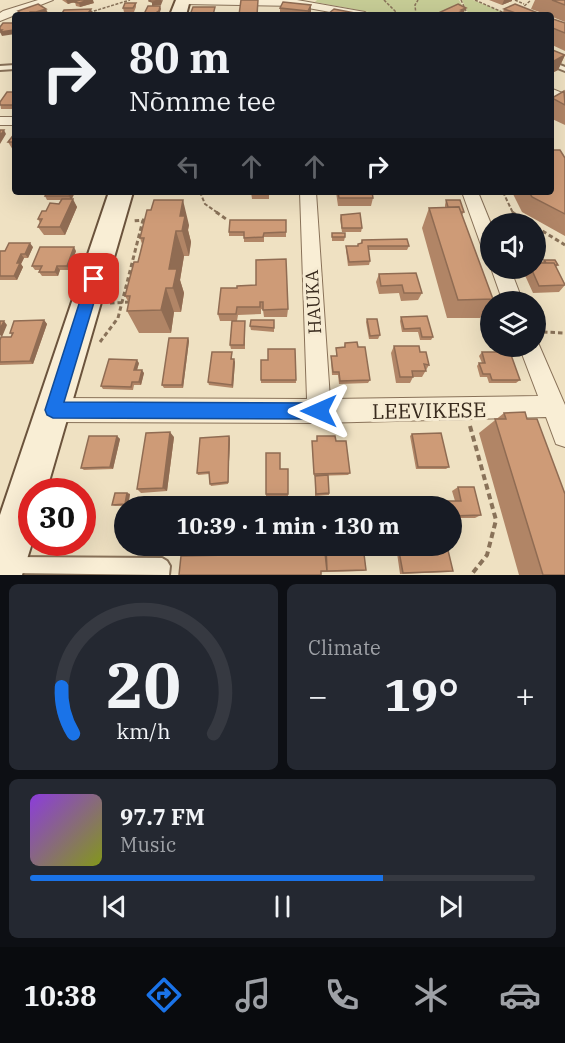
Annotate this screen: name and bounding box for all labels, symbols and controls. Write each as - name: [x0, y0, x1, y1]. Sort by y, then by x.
- text: 80 m: [129, 30, 230, 85]
- icon: right: [30, 36, 108, 114]
- text: Nõmme tee: [129, 83, 276, 118]
- icon: left: [172, 150, 205, 183]
- icon: ahead: [235, 150, 268, 183]
- icon: ahead: [298, 150, 331, 183]
- icon: right: [361, 150, 394, 183]
- map controls: [480, 213, 546, 357]
- button: sound: [480, 213, 546, 279]
- pin: [68, 253, 119, 304]
- icon: arrive: [77, 262, 110, 295]
- street label: HAUKA: [300, 269, 326, 335]
- button: layers: [480, 291, 546, 357]
- position arrow: [287, 379, 351, 443]
- street label: LEEVIKESE: [372, 395, 486, 425]
- speed limit sign: 30: [18, 478, 96, 556]
- text: 10:39 · 1 min · 130 m: [176, 511, 400, 540]
- text: Climate: [308, 634, 381, 661]
- text: 20: [106, 644, 181, 725]
- text: 19°: [384, 665, 459, 723]
- text: −: [308, 674, 328, 717]
- text: +: [515, 674, 535, 717]
- text: km/h: [116, 717, 171, 745]
- text: 97.7 FM: [120, 802, 205, 831]
- text: Music: [120, 831, 176, 858]
- icon: previous: [98, 890, 131, 923]
- icon: pause: [266, 890, 299, 923]
- icon: next: [434, 890, 467, 923]
- icon: directions: [143, 974, 185, 1016]
- icon: music: [232, 974, 274, 1016]
- icon: phone: [321, 974, 363, 1016]
- icon: climate: [410, 974, 452, 1016]
- icon: car: [499, 974, 541, 1016]
- text: 10:38: [24, 978, 96, 1013]

